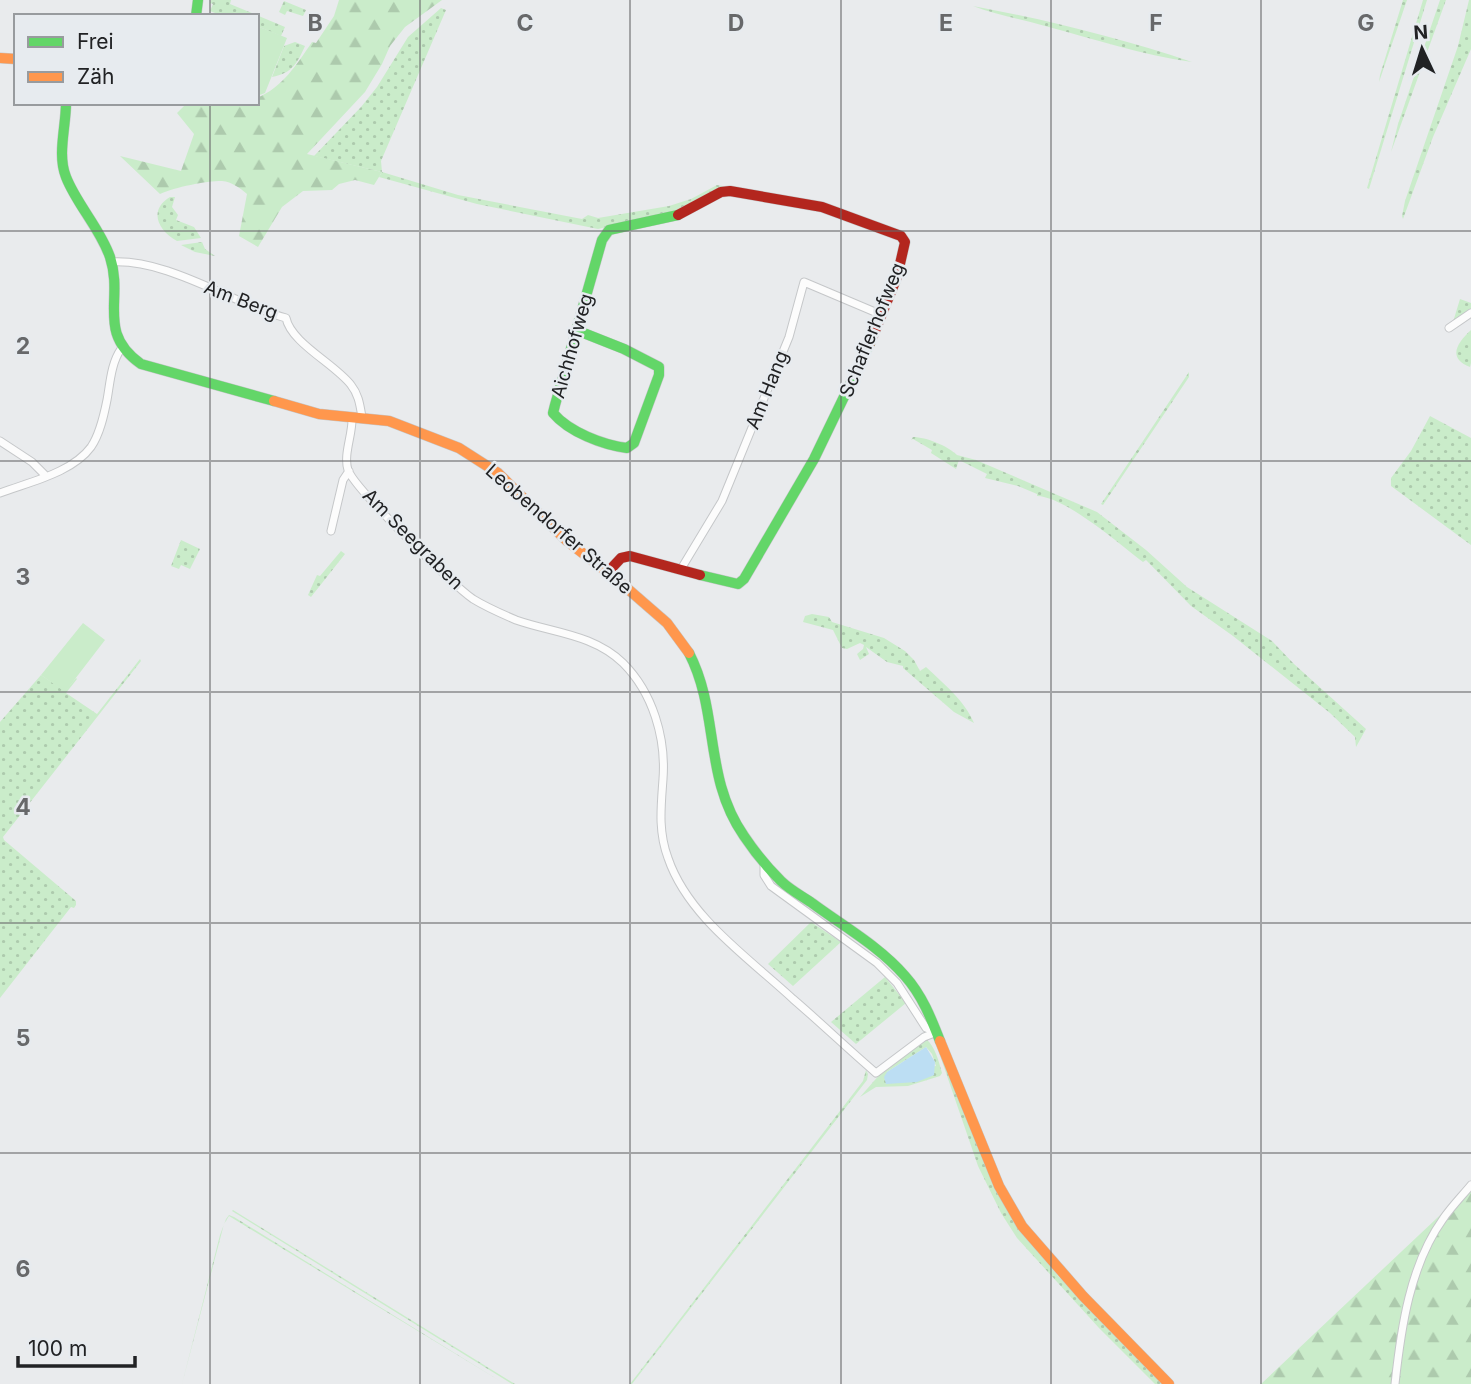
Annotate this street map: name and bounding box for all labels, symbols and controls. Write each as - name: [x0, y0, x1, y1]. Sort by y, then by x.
- text: B: [307, 9, 323, 37]
- text: C: [516, 9, 534, 37]
- text: D: [728, 9, 744, 37]
- text: E: [939, 9, 953, 37]
- text: F: [1149, 9, 1163, 37]
- text: G: [1357, 9, 1375, 37]
- legend: [14, 14, 259, 105]
- north arrow: [1387, 14, 1457, 84]
- text: N: [1413, 21, 1429, 45]
- text: Frei: [77, 29, 114, 54]
- text: Zäh: [77, 64, 114, 89]
- street label: Schaflerhofweg: [835, 259, 909, 401]
- street label: Am Berg: [201, 275, 281, 325]
- street label: Aichhofweg: [546, 291, 598, 401]
- text: 2: [16, 332, 30, 360]
- street label: Am Hang: [741, 347, 793, 433]
- street label: Leobendorfer Straße: [481, 459, 637, 599]
- street label: Am Seegraben: [358, 484, 468, 594]
- text: 3: [16, 563, 30, 591]
- text: 4: [15, 793, 31, 821]
- text: 5: [16, 1024, 30, 1052]
- text: 6: [16, 1255, 30, 1283]
- scale bar: [18, 1324, 135, 1368]
- text: 100 m: [28, 1336, 87, 1361]

